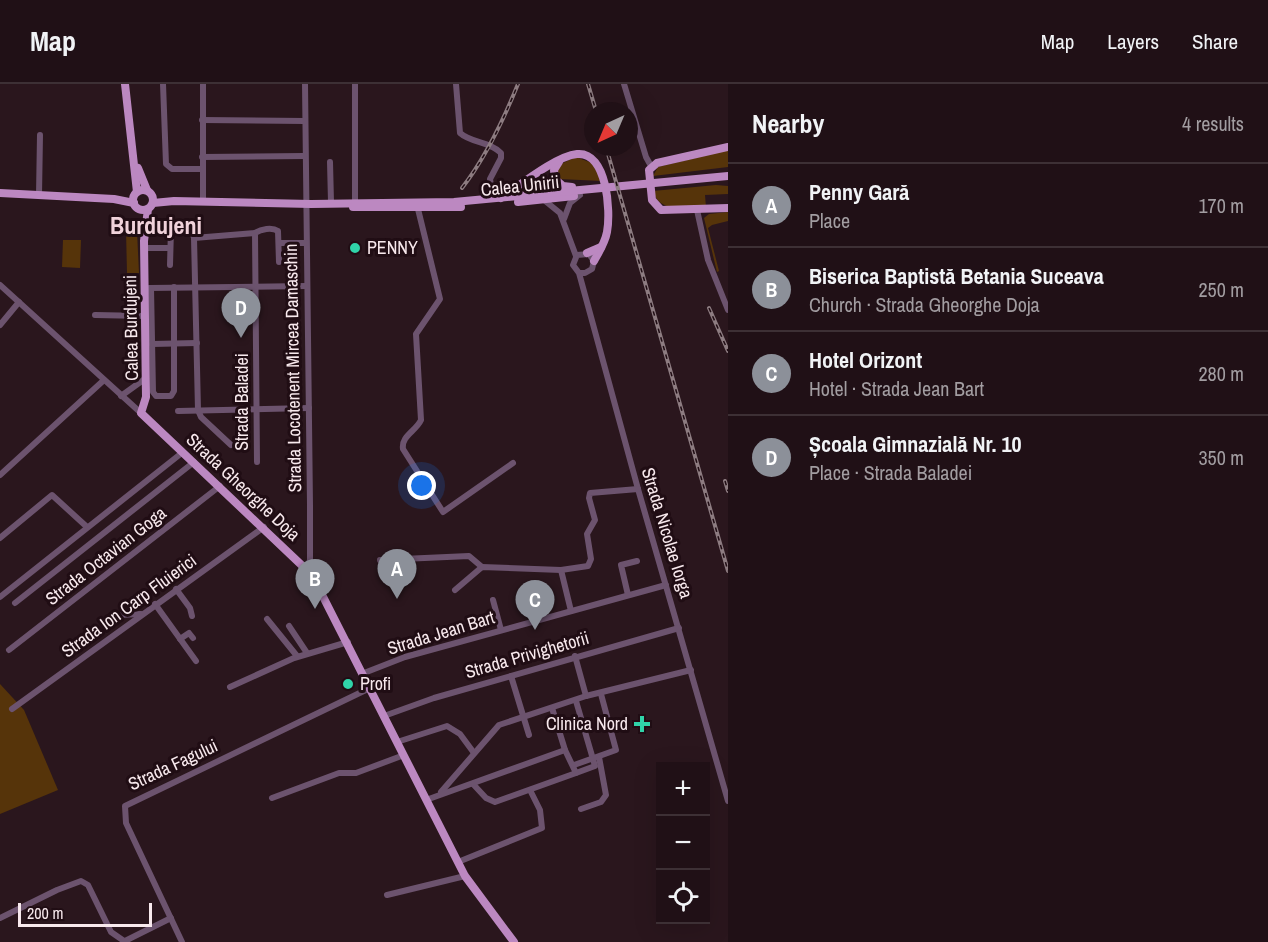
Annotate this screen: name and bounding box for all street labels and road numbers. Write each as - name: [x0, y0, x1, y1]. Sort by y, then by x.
- street label: Calea Unirii: [479, 169, 560, 202]
- street label: Strada Locotenent Mircea Damaschin: [278, 244, 307, 493]
- street label: Calea Burdujeni: [117, 275, 144, 381]
- street label: Strada Baladei: [229, 353, 254, 451]
- street label: Strada Gheorghe Doja: [181, 427, 306, 546]
- street label: Strada Nicolae Iorga: [636, 464, 699, 601]
- street label: Strada Octavian Goga: [40, 501, 171, 611]
- street label: Strada Ion Carp Fluierici: [56, 548, 201, 663]
- street label: Strada Jean Bart: [384, 604, 497, 661]
- street label: Strada Privighetorii: [462, 625, 592, 684]
- street label: Strada Fagului: [124, 733, 222, 796]

